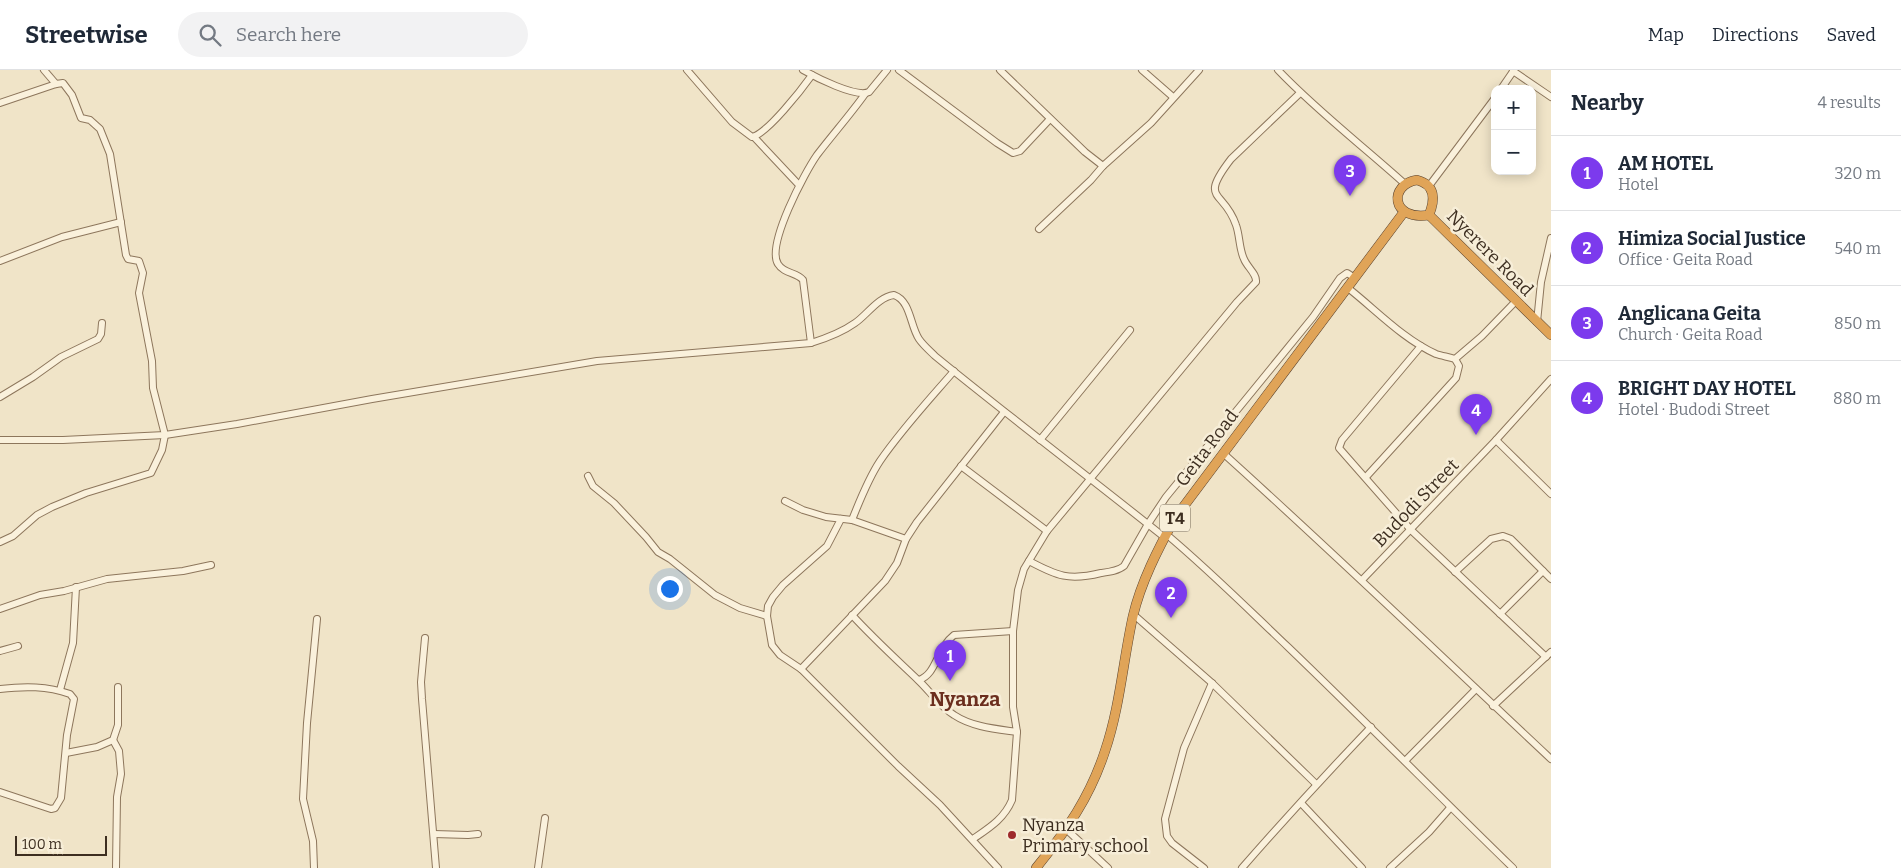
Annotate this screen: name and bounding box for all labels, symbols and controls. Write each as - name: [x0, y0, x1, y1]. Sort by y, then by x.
- search box: [178, 12, 528, 57]
- text: Streetwise: [25, 21, 148, 49]
- icon: search: [196, 21, 224, 49]
- text: Search here: [236, 23, 341, 46]
- text: Map: [1648, 24, 1684, 46]
- text: Directions: [1712, 24, 1799, 46]
- text: Saved: [1827, 24, 1876, 46]
- map controls: [1491, 85, 1536, 175]
- button: +: [1491, 85, 1536, 130]
- text: Nearby: [1571, 90, 1644, 116]
- text: 4 results: [1818, 93, 1881, 112]
- button: −: [1491, 130, 1536, 175]
- text: AM HOTEL: [1618, 152, 1713, 175]
- pin: 3: [1334, 155, 1366, 196]
- text: 1: [1584, 164, 1590, 183]
- text: 320 m: [1834, 164, 1881, 183]
- text: Hotel: [1618, 175, 1659, 194]
- street label: Nyerere Road: [1442, 205, 1538, 301]
- text: Himiza Social Justice: [1618, 227, 1806, 250]
- text: 2: [1582, 239, 1592, 258]
- text: 540 m: [1834, 239, 1881, 258]
- text: Office · Geita Road: [1618, 250, 1753, 269]
- text: Anglicana Geita: [1618, 302, 1761, 325]
- text: 3: [1582, 314, 1592, 333]
- text: 850 m: [1834, 314, 1881, 333]
- text: Church · Geita Road: [1618, 325, 1763, 344]
- text: BRIGHT DAY HOTEL: [1618, 377, 1796, 400]
- text: 4: [1582, 389, 1592, 408]
- text: 880 m: [1833, 389, 1881, 408]
- pin: 4: [1460, 394, 1492, 435]
- text: Hotel · Budodi Street: [1618, 400, 1770, 419]
- street label: Geita Road: [1171, 405, 1243, 491]
- street label: Budodi Street: [1369, 454, 1464, 552]
- road number: T4: [1160, 504, 1190, 532]
- your location: [657, 576, 683, 602]
- pin: 2: [1155, 577, 1187, 618]
- pin: 1: [934, 640, 966, 681]
- district label: Nyanza: [929, 687, 1001, 711]
- place label: Nyanza Primary school: [1022, 814, 1149, 857]
- marker: Nyanza Primary school: [1006, 829, 1018, 841]
- scale bar: [15, 833, 108, 856]
- text: 100 m: [22, 836, 62, 853]

